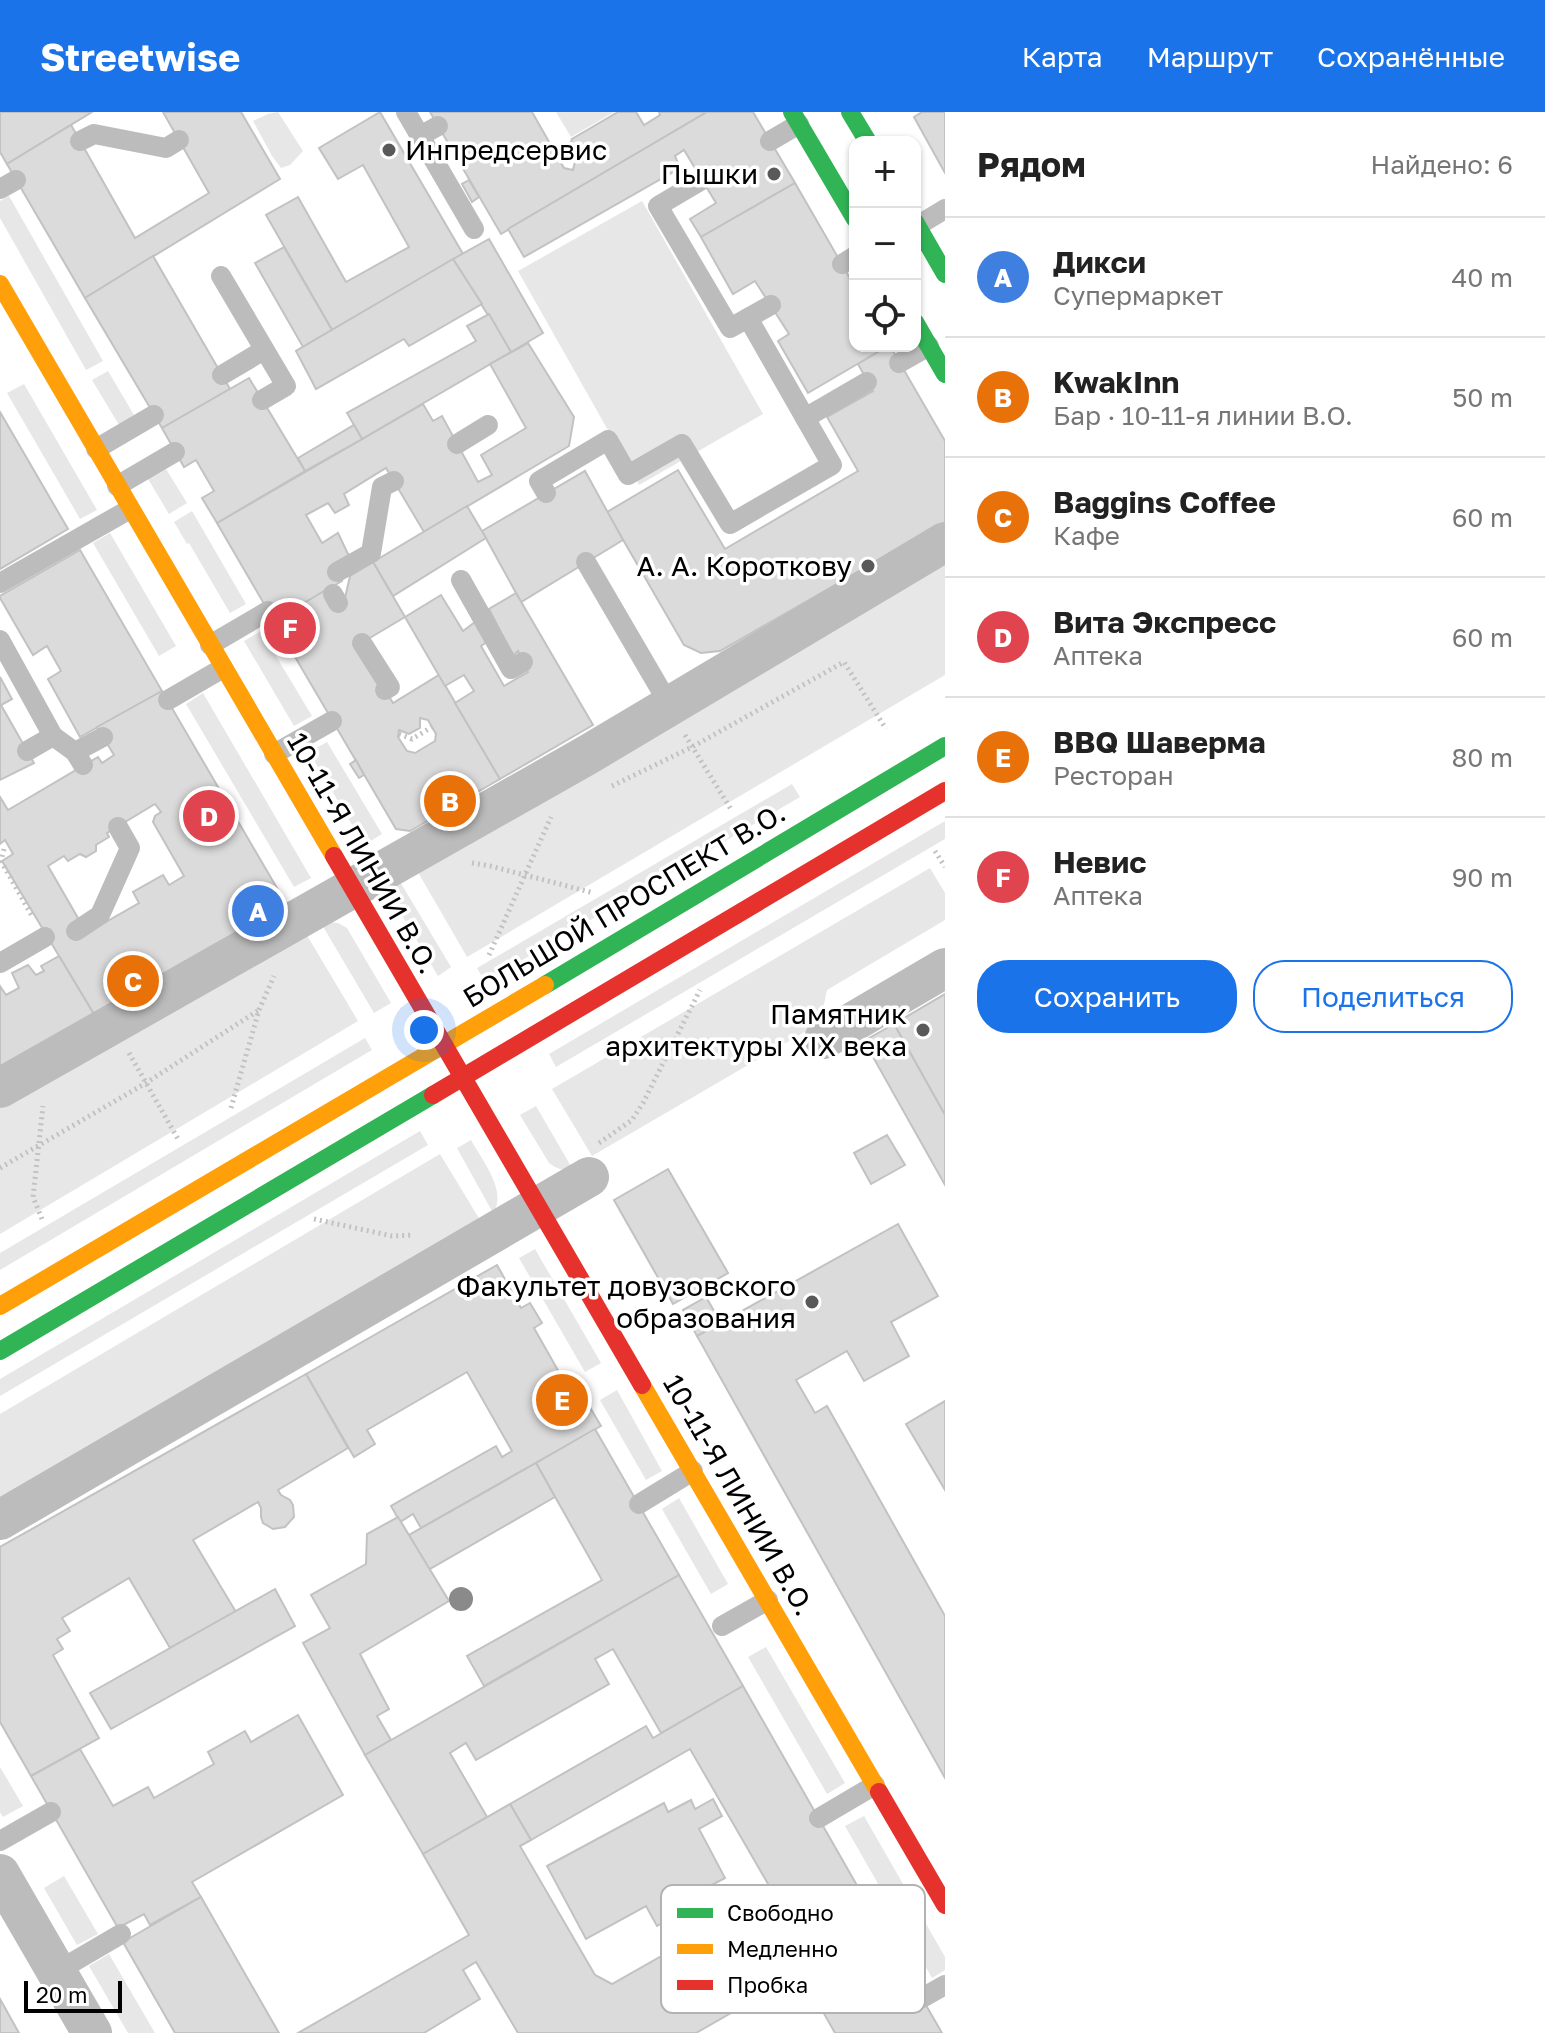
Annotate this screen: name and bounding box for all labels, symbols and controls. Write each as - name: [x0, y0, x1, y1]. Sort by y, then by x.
- text: Streetwise: [40, 34, 240, 79]
- text: Карта: [1022, 40, 1103, 73]
- text: Маршрут: [1147, 40, 1273, 73]
- text: Сохранённые: [1317, 40, 1505, 73]
- place label: Инпредсервис: [405, 133, 607, 166]
- map controls: [849, 136, 921, 352]
- button: +: [849, 136, 921, 208]
- marker: Инпредсервис: [380, 141, 398, 159]
- text: Рядом: [977, 144, 1086, 184]
- text: Найдено: 6: [1370, 149, 1513, 180]
- place label: Пышки: [661, 157, 758, 190]
- marker: Пышки: [765, 165, 783, 183]
- button: −: [849, 208, 921, 280]
- text: Дикси: [1053, 244, 1146, 280]
- text: A: [994, 262, 1012, 293]
- text: 40 m: [1452, 262, 1513, 293]
- button: locate: [849, 280, 921, 352]
- text: Супермаркет: [1053, 280, 1223, 311]
- text: KwakInn: [1053, 364, 1179, 400]
- text: B: [994, 382, 1012, 413]
- text: 50 m: [1452, 382, 1513, 413]
- text: Бар · 10-11-я линии В.О.: [1053, 400, 1353, 431]
- text: Baggins Coffee: [1053, 484, 1276, 520]
- text: C: [994, 502, 1012, 533]
- text: 60 m: [1452, 502, 1513, 533]
- text: Кафе: [1053, 520, 1120, 551]
- place label: А. А. Короткову: [637, 549, 852, 582]
- marker: А. А. Короткову: [859, 557, 877, 575]
- pin: F: [264, 598, 316, 658]
- text: Вита Экспресс: [1053, 604, 1276, 640]
- text: D: [994, 622, 1012, 653]
- text: 60 m: [1452, 622, 1513, 653]
- text: Аптека: [1053, 640, 1143, 671]
- text: BBQ Шаверма: [1053, 724, 1266, 760]
- street label: 10-11-Я ЛИНИИ В.О.: [281, 726, 446, 979]
- text: E: [995, 742, 1011, 773]
- text: 80 m: [1452, 742, 1513, 773]
- text: Ресторан: [1053, 760, 1174, 791]
- pin: B: [424, 771, 476, 831]
- pin: D: [183, 786, 235, 846]
- street label: БОЛЬШОЙ ПРОСПЕКТ В.О.: [457, 795, 791, 1014]
- text: Невис: [1053, 844, 1146, 880]
- text: F: [995, 862, 1011, 893]
- text: 90 m: [1452, 862, 1513, 893]
- text: Аптека: [1053, 880, 1143, 911]
- pin: A: [232, 881, 284, 941]
- pin: C: [107, 951, 159, 1011]
- button: Сохранить: [977, 960, 1237, 1033]
- button: Поделиться: [1253, 960, 1513, 1033]
- place label: Памятник архитектуры XIX века: [605, 997, 907, 1062]
- your location: [404, 1010, 444, 1050]
- marker: Памятник архитектуры XIX века: [914, 1021, 932, 1039]
- place label: Факультет довузовского образования: [456, 1269, 796, 1334]
- marker: Факультет довузовского образования: [803, 1293, 821, 1311]
- street label: 10-11-Я ЛИНИИ В.О.: [657, 1368, 822, 1621]
- pin: E: [536, 1370, 588, 1430]
- legend: [661, 1885, 925, 2013]
- text: Свободно: [727, 1899, 834, 1926]
- text: Медленно: [727, 1935, 838, 1962]
- text: Пробка: [727, 1971, 808, 1998]
- scale bar: [24, 1977, 122, 2013]
- text: 20 m: [36, 1981, 87, 2008]

